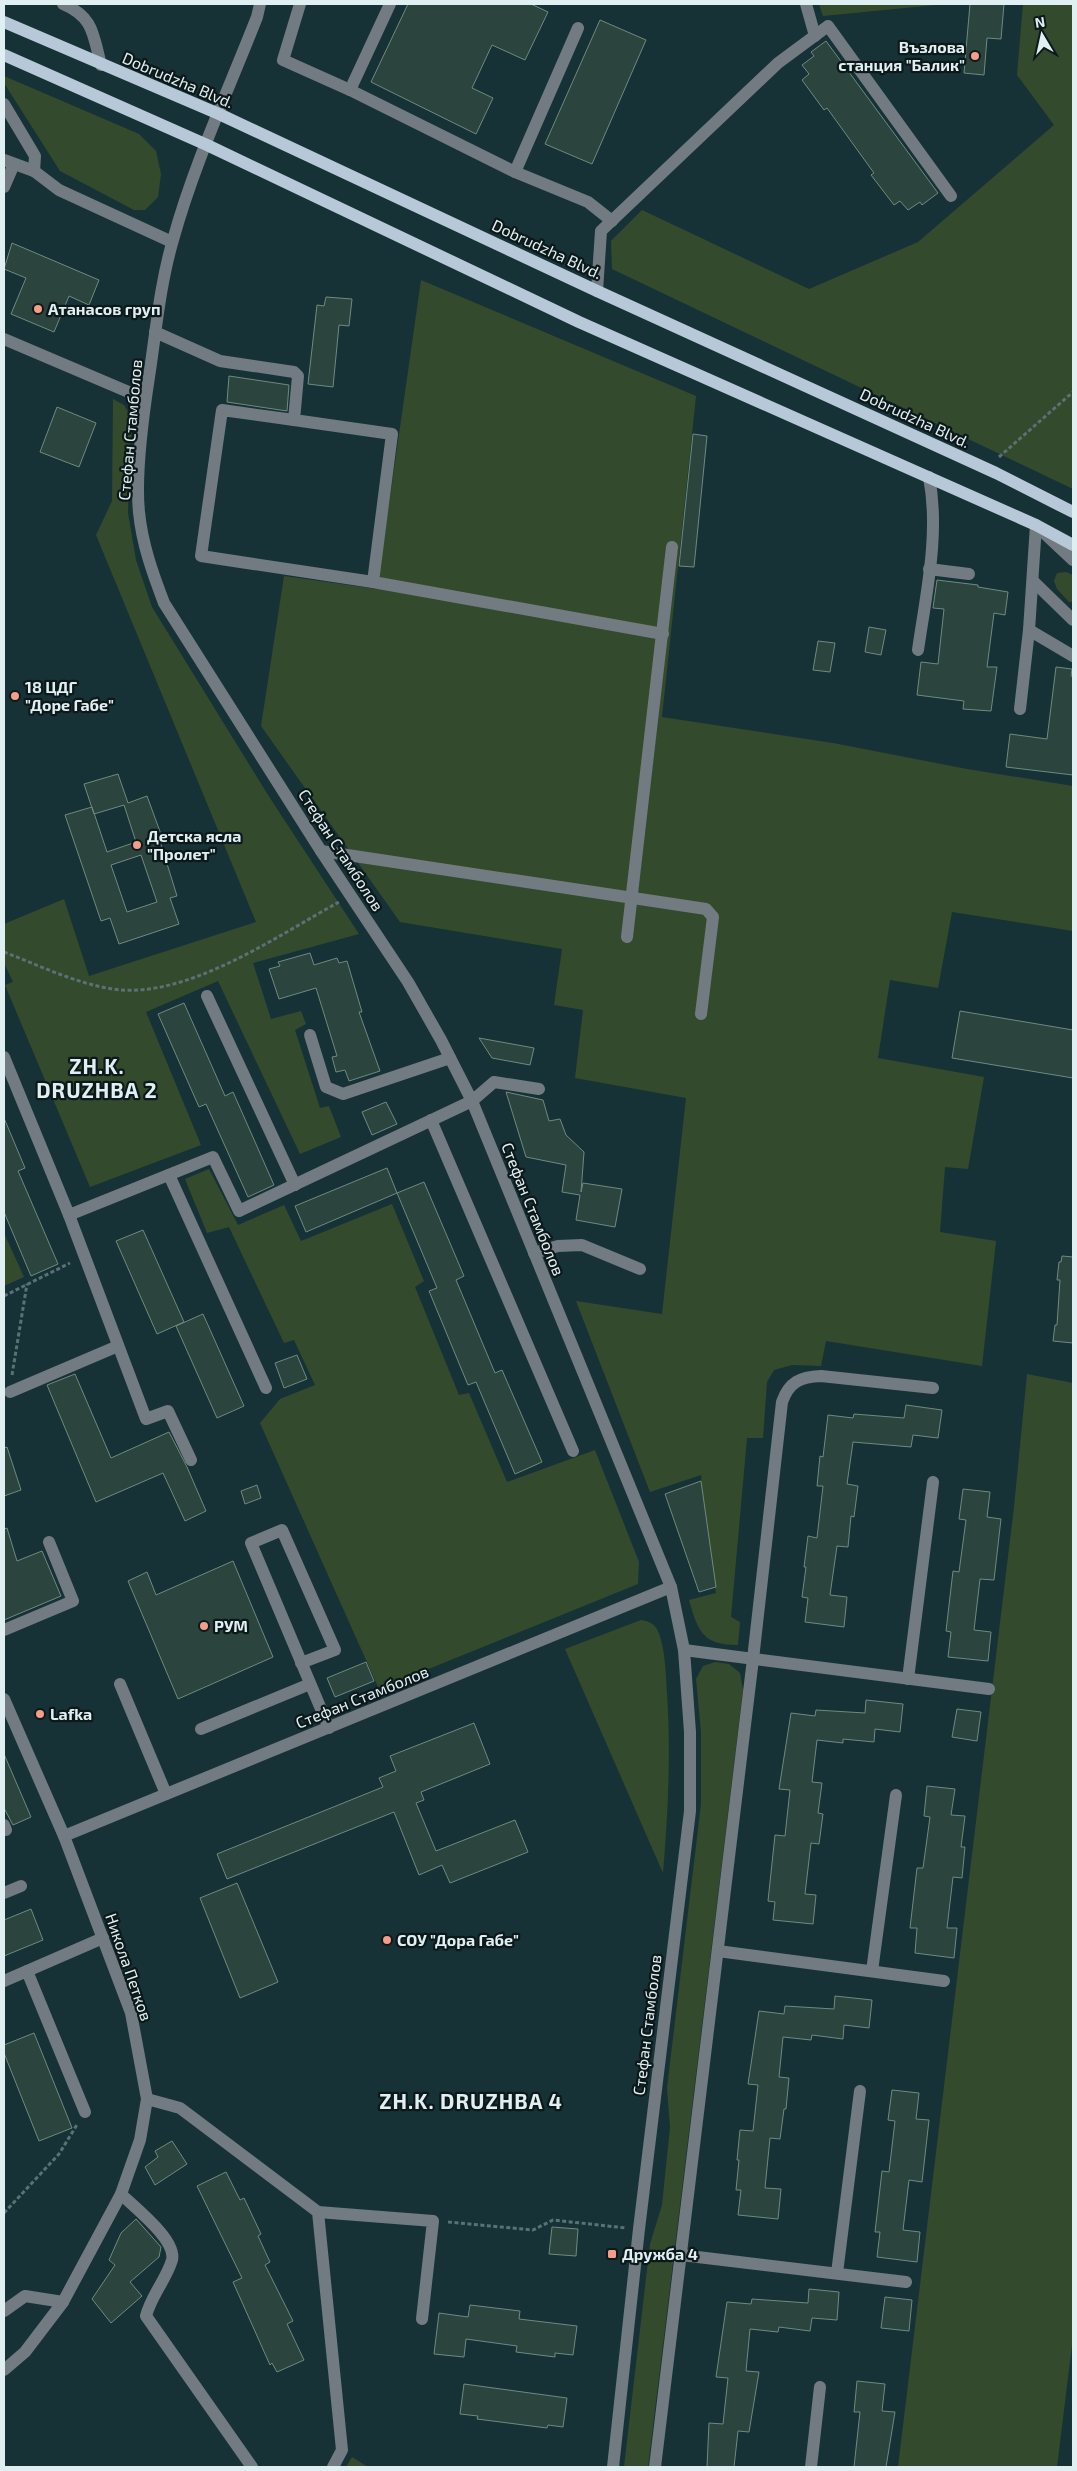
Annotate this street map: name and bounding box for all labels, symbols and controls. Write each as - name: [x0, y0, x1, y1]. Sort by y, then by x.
- north arrow: [1017, 10, 1067, 60]
- text: N: [1034, 12, 1046, 31]
- place label: Възлова станция "Балик": [838, 37, 965, 74]
- street label: Dobrudzha Blvd.: [120, 48, 237, 112]
- marker: Възлова станция "Балик": [969, 50, 981, 62]
- street label: Dobrudzha Blvd.: [489, 215, 605, 282]
- place label: Атанасов груп: [48, 299, 161, 318]
- marker: Атанасов груп: [32, 303, 44, 315]
- street label: Стефан Стамболов: [114, 359, 145, 501]
- street label: Dobrudzha Blvd.: [857, 384, 973, 451]
- place label: 18 ЦДГ "Доре Габе": [25, 677, 114, 714]
- marker: 18 ЦДГ "Доре Габе": [9, 690, 21, 702]
- street label: Стефан Стамболов: [295, 785, 388, 914]
- place label: Детска ясла "Пролет": [147, 826, 242, 863]
- marker: Детска ясла "Пролет": [131, 839, 143, 851]
- district label: ZH.K. DRUZHBA 2: [36, 1053, 158, 1102]
- street label: Стефан Стамболов: [498, 1140, 569, 1278]
- place label: РУМ: [214, 1616, 248, 1635]
- marker: РУМ: [198, 1620, 210, 1632]
- street label: Стефан Стамболов: [293, 1661, 431, 1732]
- place label: Lafka: [50, 1704, 92, 1723]
- marker: Lafka: [34, 1708, 46, 1720]
- street label: Никола Петков: [102, 1911, 157, 2023]
- place label: СОУ "Дора Габе": [397, 1930, 519, 1949]
- marker: СОУ "Дора Габе": [381, 1934, 393, 1946]
- street label: Стефан Стамболов: [628, 1953, 665, 2096]
- district label: ZH.K. DRUZHBA 4: [379, 2088, 563, 2113]
- place label: Дружба 4: [622, 2244, 698, 2263]
- marker: Дружба 4: [606, 2248, 618, 2260]

